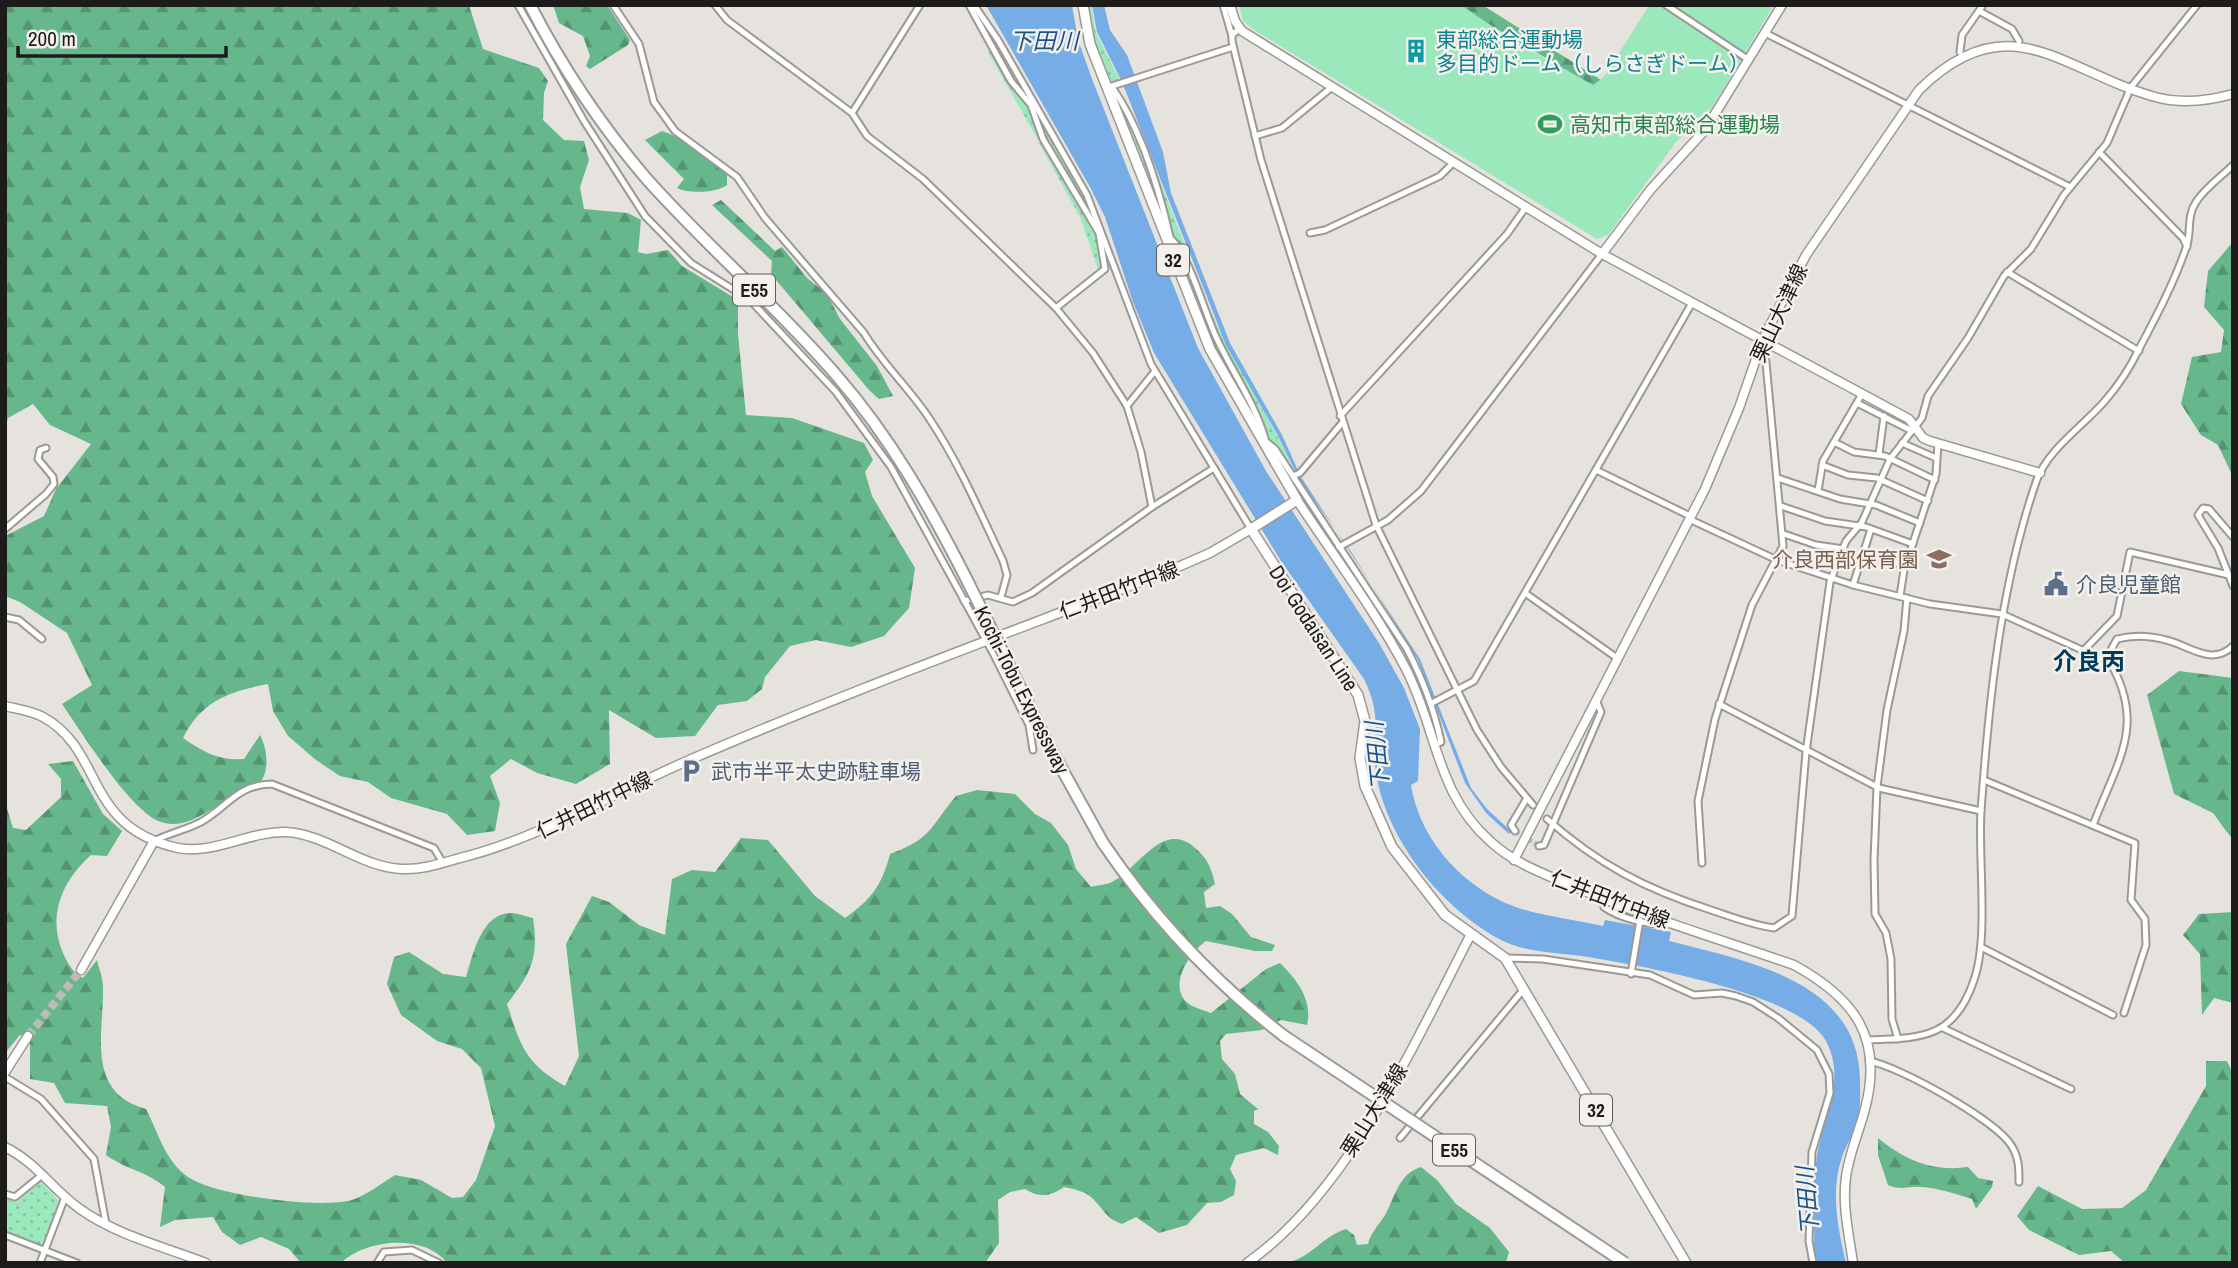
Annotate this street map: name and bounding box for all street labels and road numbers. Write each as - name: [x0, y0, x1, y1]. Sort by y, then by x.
- road number: 32: [1157, 244, 1189, 276]
- street label: 栗山大津線: [1744, 259, 1814, 367]
- road number: E55: [733, 274, 775, 306]
- street label: 仁井田竹中線: [1055, 554, 1183, 626]
- street label: Doi Godaisan Line: [1262, 559, 1366, 697]
- street label: Kochi-Tobu Expressway: [967, 601, 1077, 779]
- street label: 仁井田竹中線: [531, 764, 657, 846]
- street label: 仁井田竹中線: [1546, 863, 1674, 935]
- street label: 栗山大津線: [1334, 1058, 1414, 1162]
- road number: 32: [1580, 1094, 1612, 1126]
- road number: E55: [1433, 1134, 1475, 1166]

